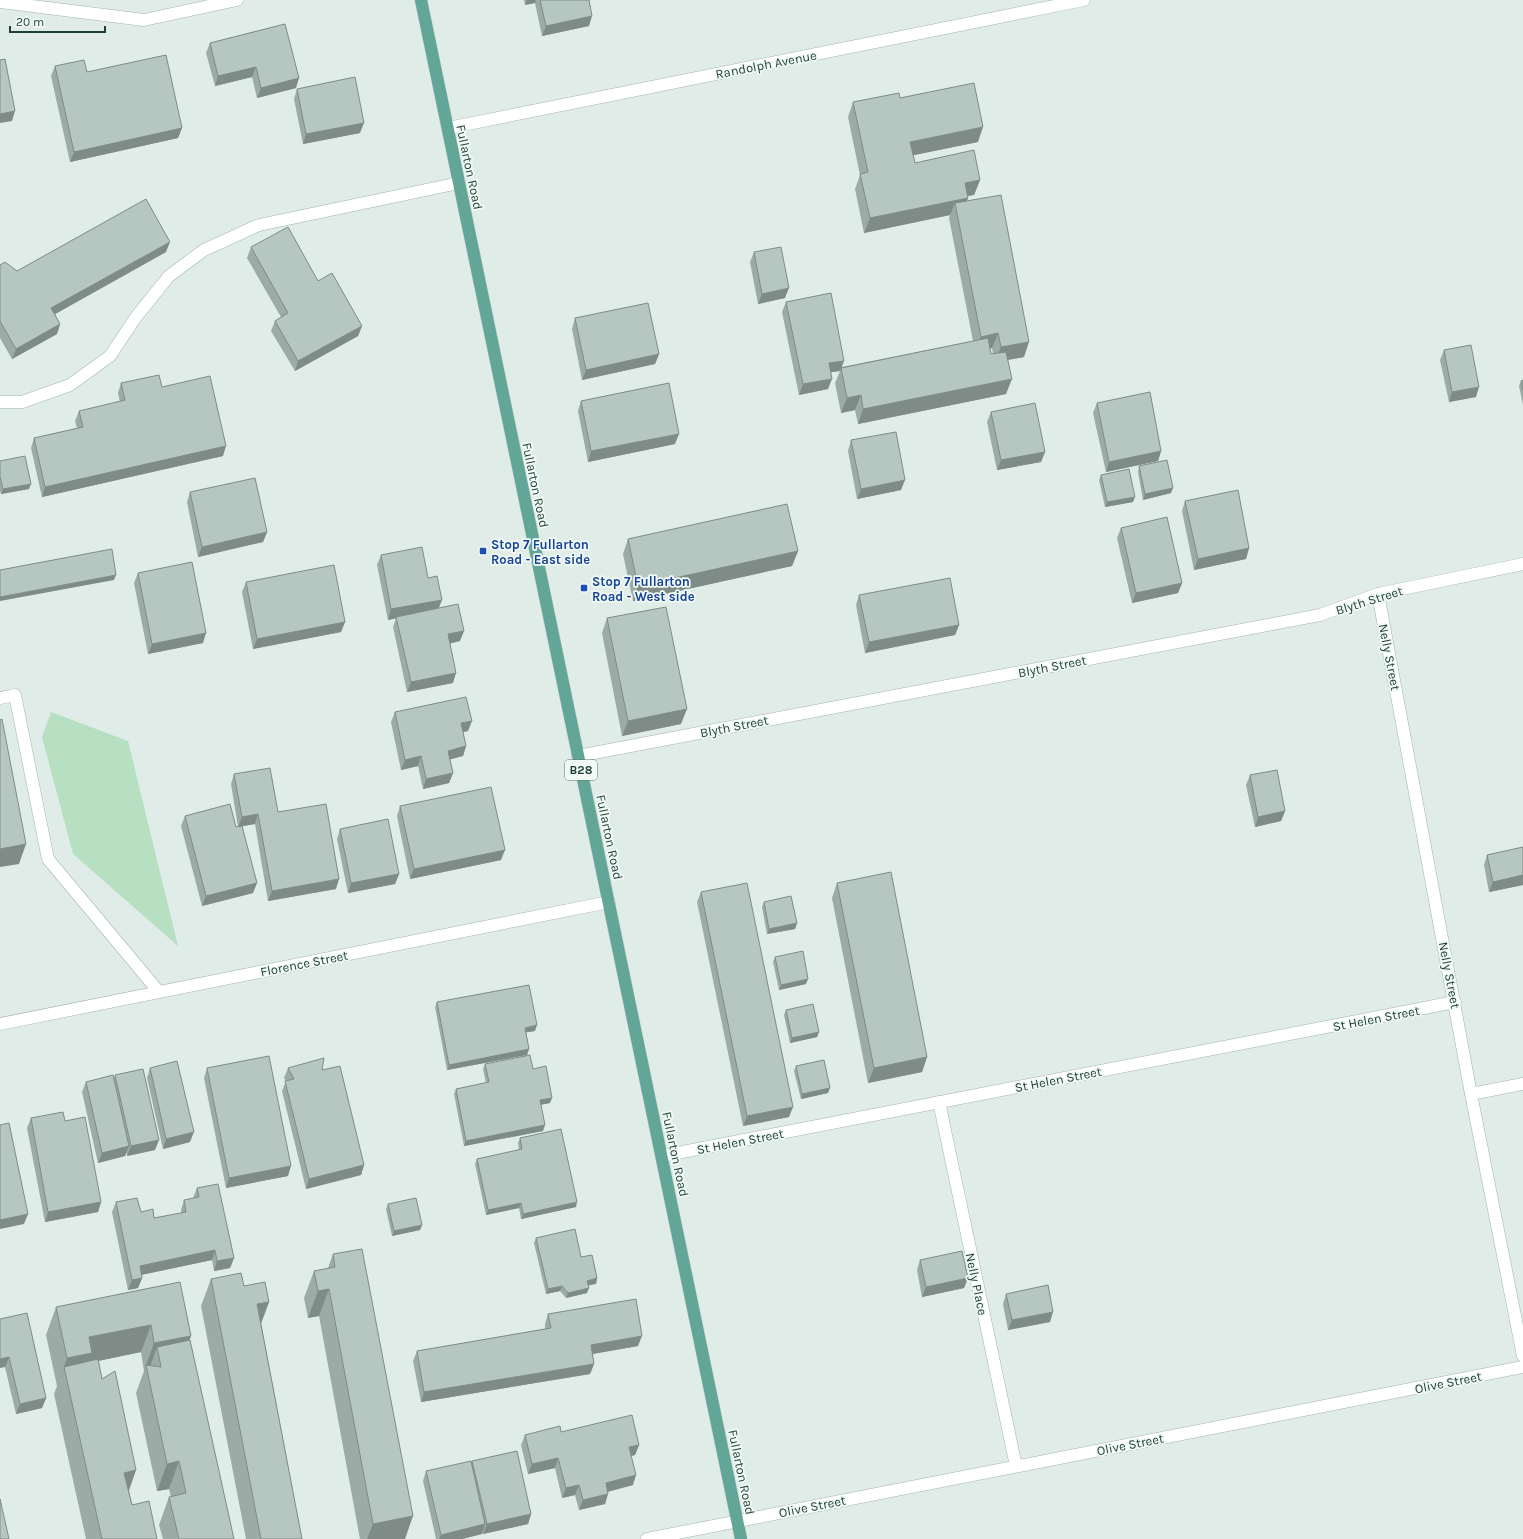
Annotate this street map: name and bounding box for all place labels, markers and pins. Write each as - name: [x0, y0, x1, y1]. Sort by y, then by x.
- place label: Stop 7 Fullarton Road - East side: [491, 537, 590, 567]
- marker: Stop 7 Fullarton Road - East side: [478, 546, 488, 556]
- place label: Stop 7 Fullarton Road - West side: [592, 574, 695, 604]
- marker: Stop 7 Fullarton Road - West side: [579, 583, 589, 593]

